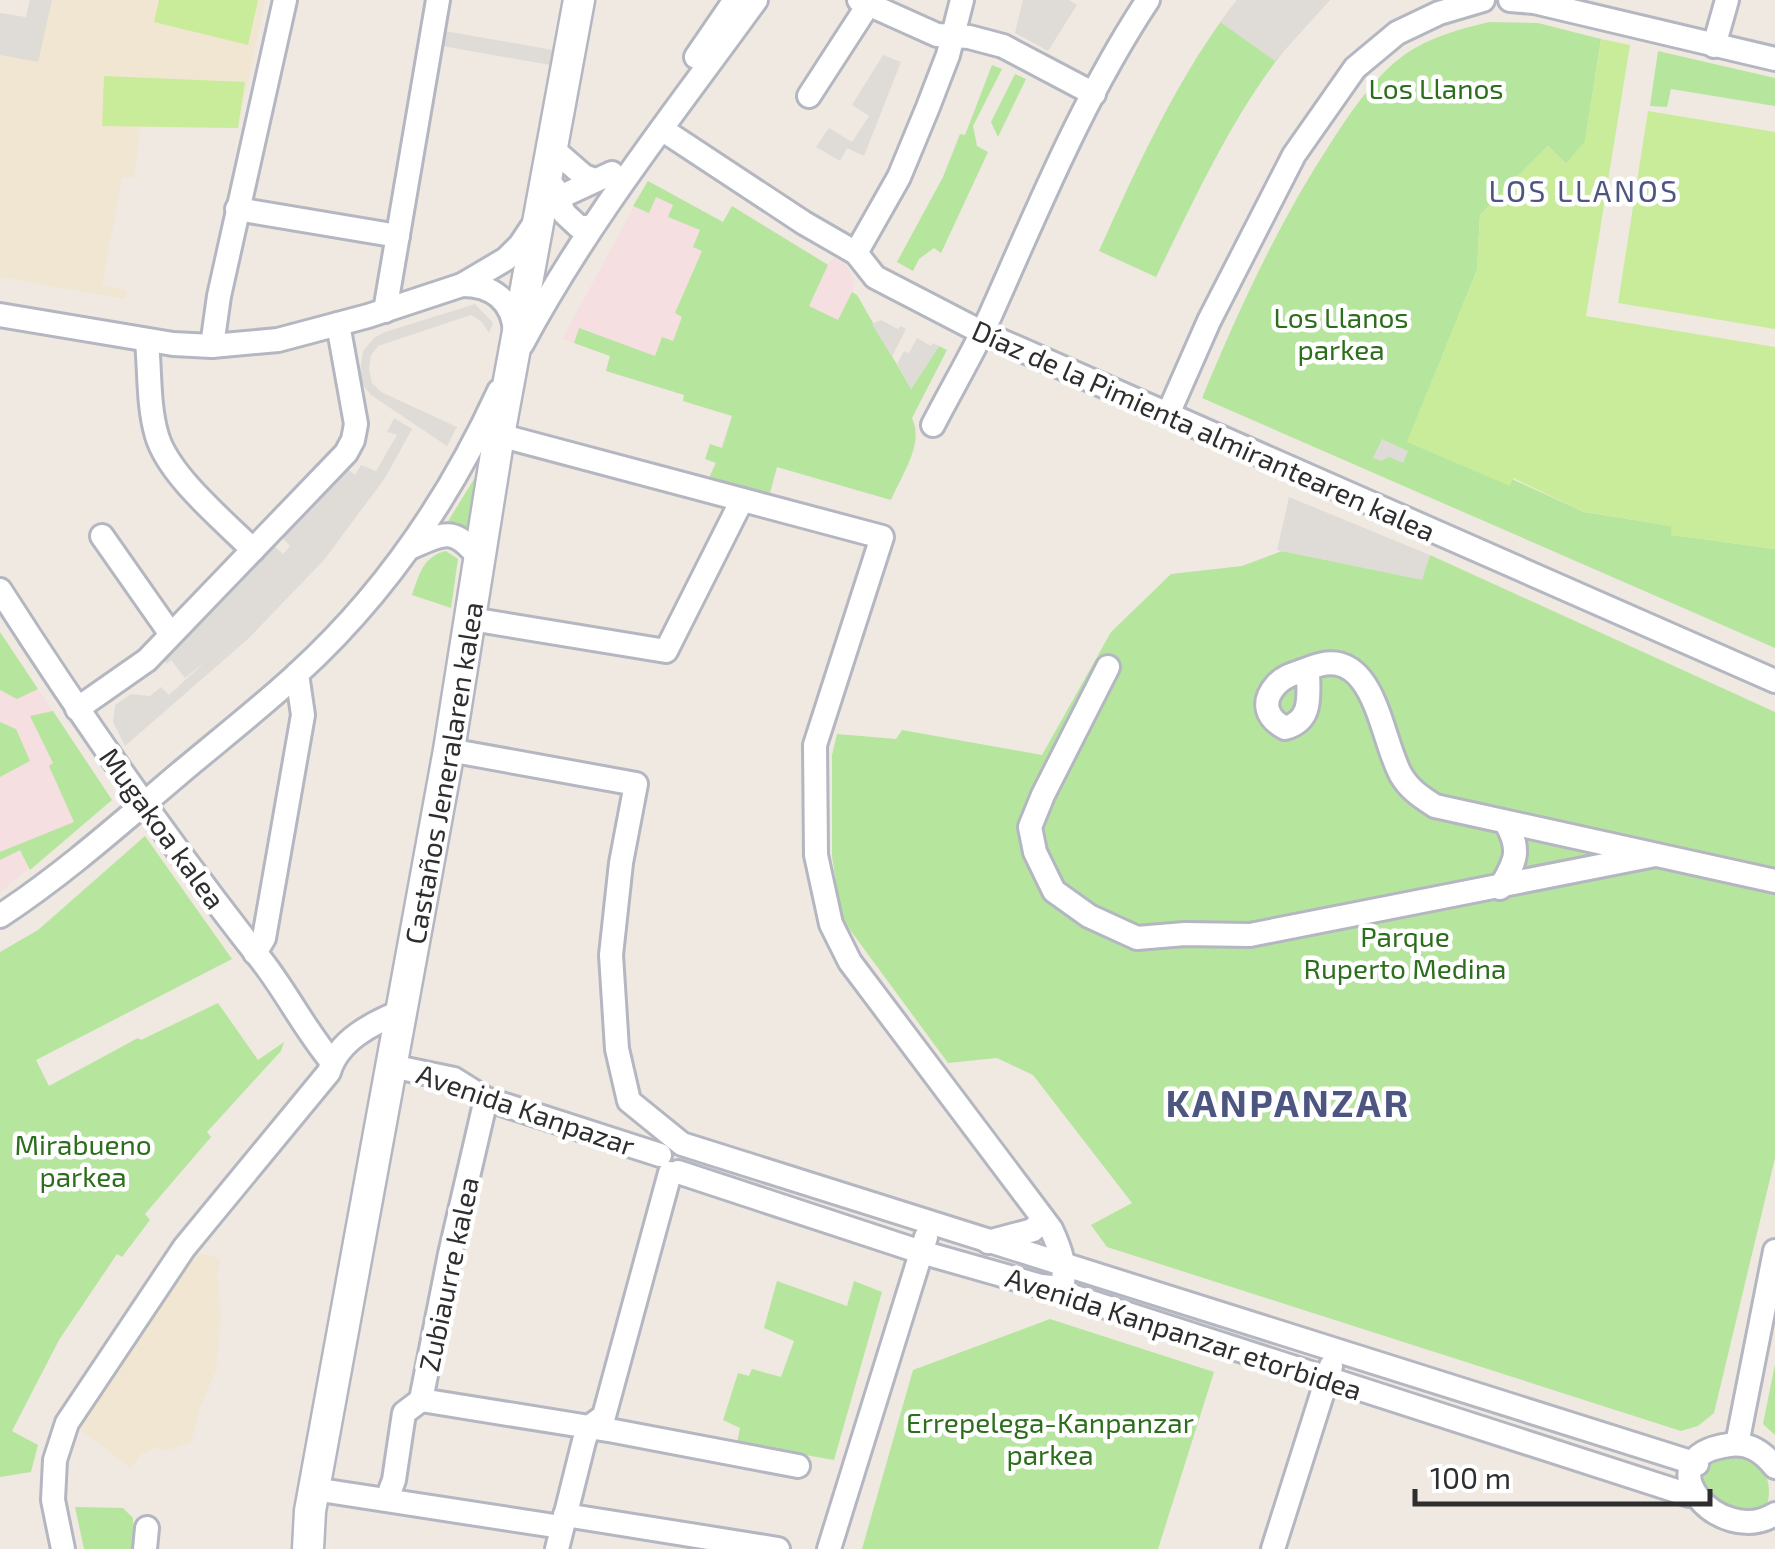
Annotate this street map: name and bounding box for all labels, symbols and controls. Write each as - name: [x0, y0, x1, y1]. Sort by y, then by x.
- park label: Los Llanos: [1368, 71, 1504, 105]
- district label: LOS LLANOS: [1488, 172, 1680, 208]
- park label: Los Llanos parkea: [1273, 300, 1409, 366]
- street label: Díaz de la Pimienta almirantearen kalea: [967, 312, 1441, 548]
- street label: Castaños Jeneralaren kalea: [397, 599, 489, 947]
- street label: Mugakoa kalea: [93, 741, 233, 915]
- park label: Parque Ruperto Medina: [1304, 919, 1506, 985]
- street label: Avenida Kanpazar: [413, 1056, 639, 1162]
- district label: KANPANZAR: [1165, 1079, 1411, 1125]
- park label: Mirabueno parkea: [14, 1127, 152, 1193]
- street label: Zubiaurre kalea: [411, 1174, 485, 1374]
- street label: Avenida Kanpanzar etorbidea: [1002, 1259, 1366, 1407]
- park label: Errepelega-Kanpanzar parkea: [906, 1405, 1194, 1471]
- scale bar: [1415, 1444, 1710, 1506]
- text: 100 m: [1430, 1459, 1511, 1495]

